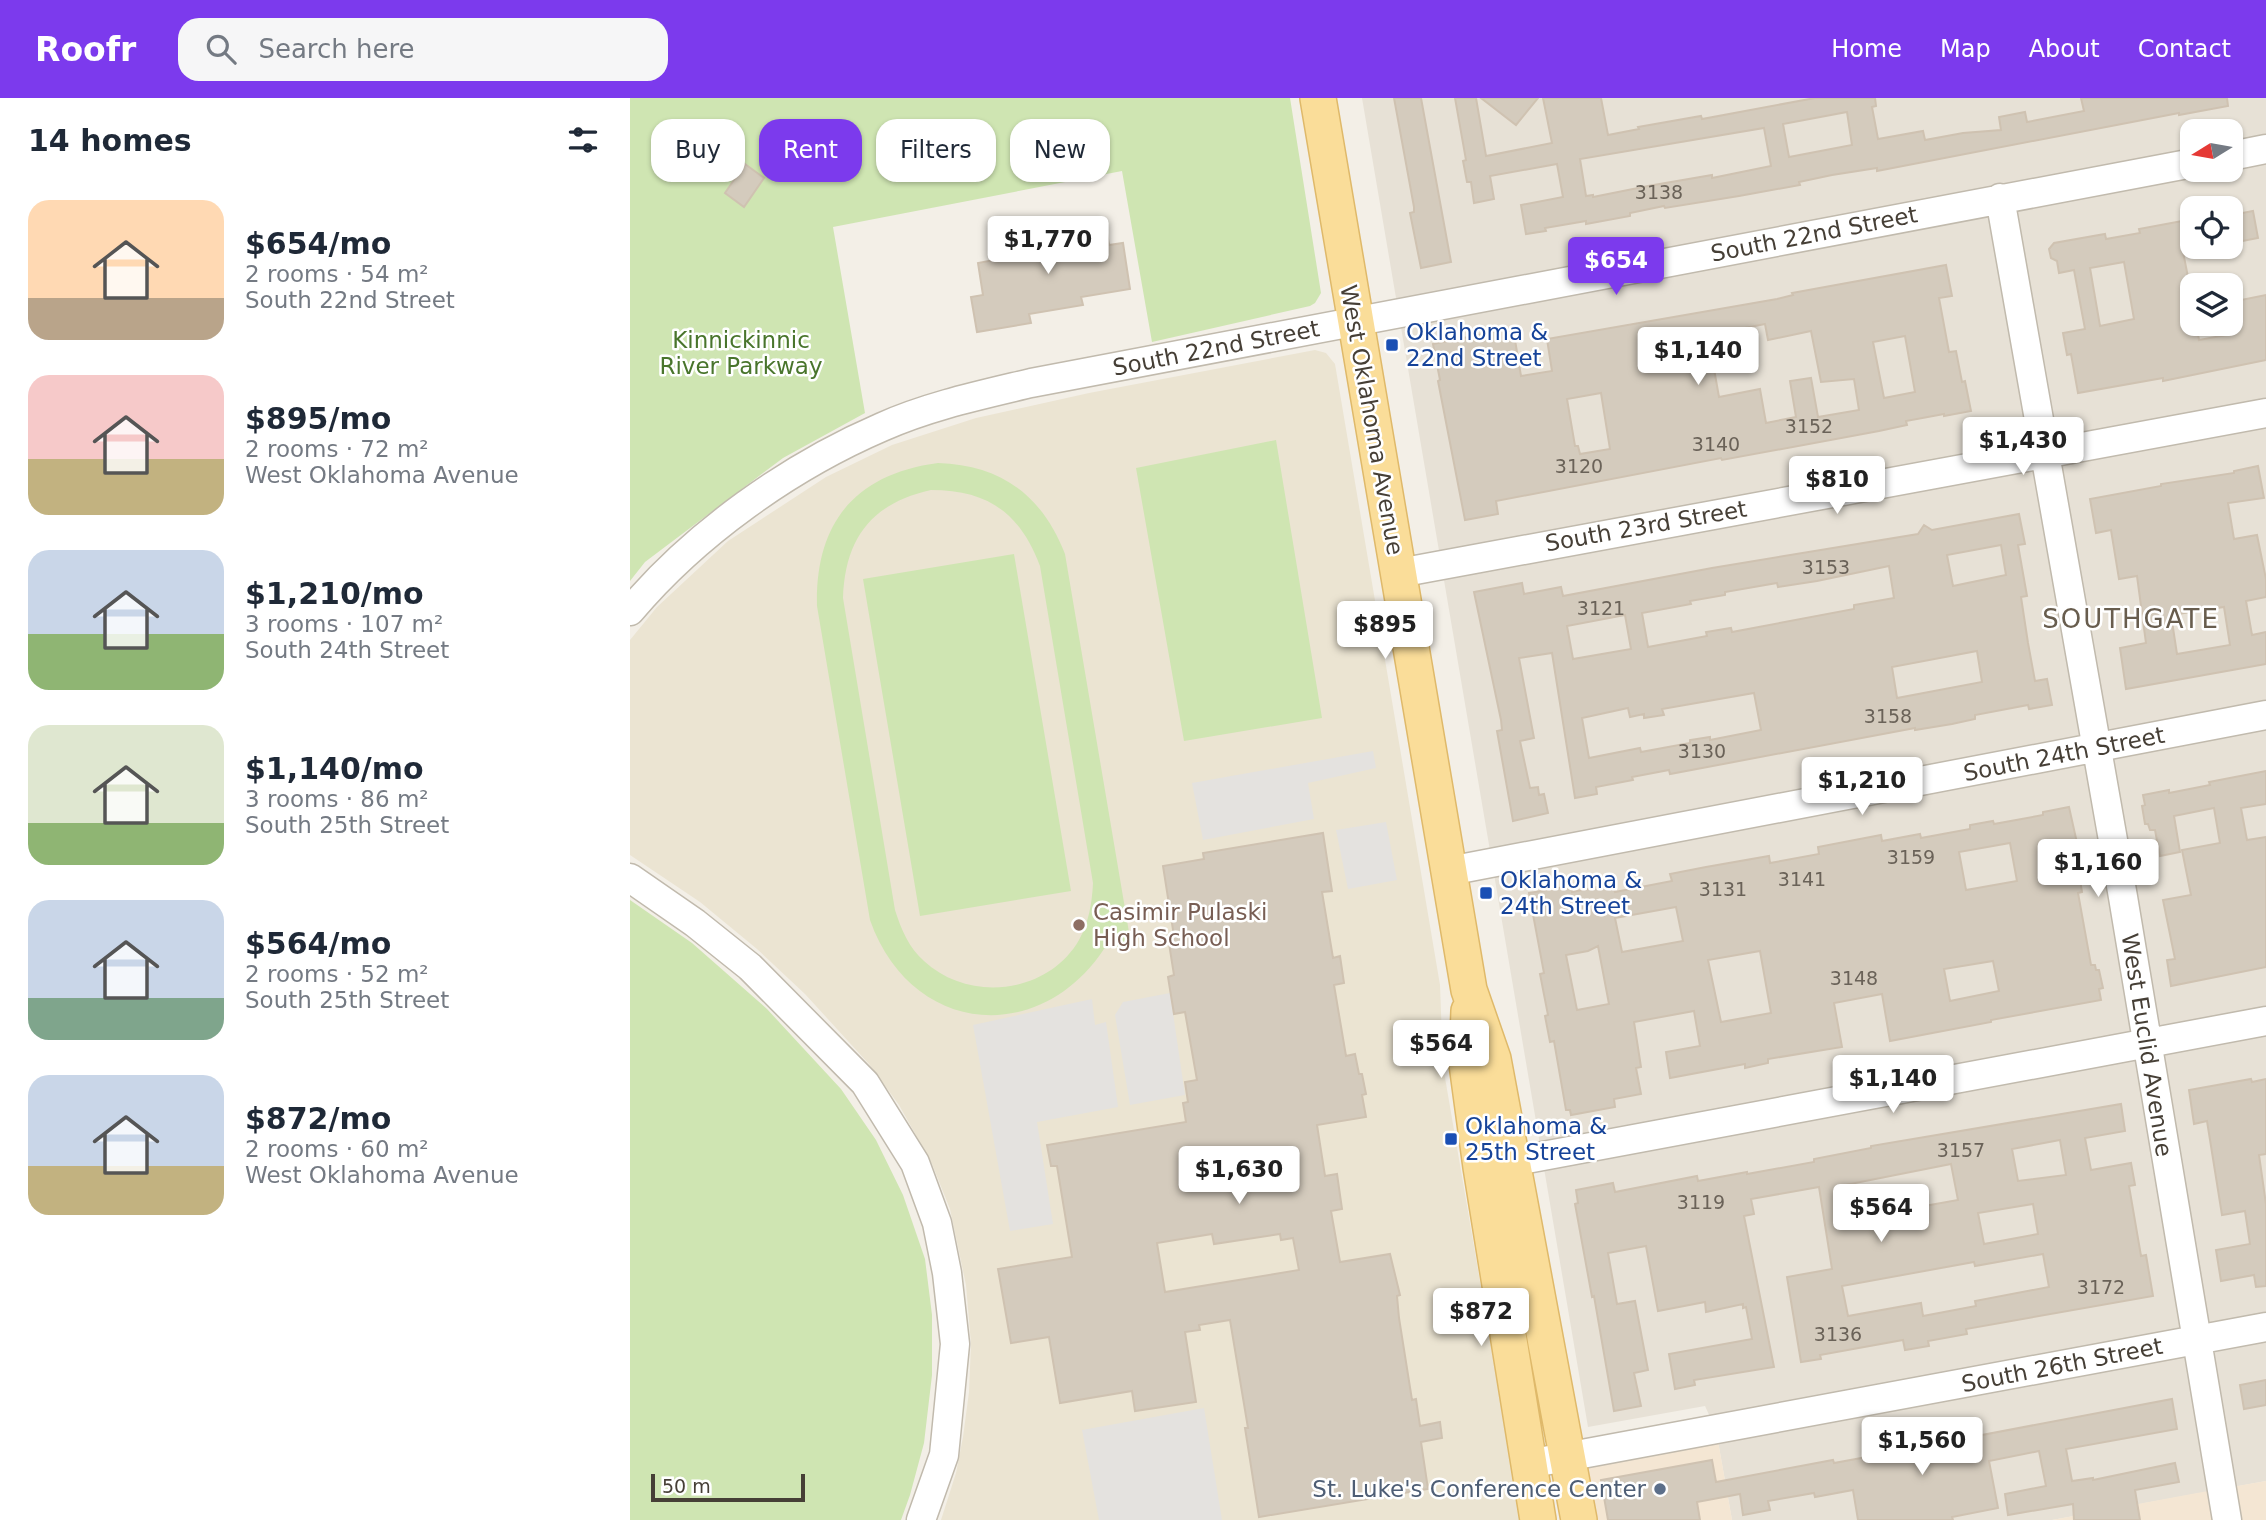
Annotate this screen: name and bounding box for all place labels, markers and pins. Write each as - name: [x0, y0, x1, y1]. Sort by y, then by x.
- pin: $1,770: [991, 216, 1105, 276]
- pin: $654: [1575, 238, 1657, 297]
- place label: Oklahoma & 22nd Street: [1406, 319, 1548, 371]
- pin: $1,140: [1641, 328, 1755, 387]
- marker: Oklahoma & 22nd Street: [1384, 337, 1400, 353]
- pin: $1,430: [1966, 418, 2080, 477]
- pin: $810: [1796, 456, 1878, 516]
- pin: $895: [1344, 602, 1426, 661]
- pin: $1,210: [1805, 758, 1919, 817]
- pin: $1,160: [2041, 840, 2155, 899]
- place label: Oklahoma & 24th Street: [1500, 867, 1642, 919]
- marker: Oklahoma & 24th Street: [1478, 885, 1494, 901]
- place label: Casimir Pulaski High School: [1093, 899, 1267, 951]
- marker: Casimir Pulaski High School: [1071, 917, 1087, 933]
- pin: $564: [1400, 1020, 1482, 1080]
- pin: $1,140: [1836, 1056, 1950, 1115]
- place label: Oklahoma & 25th Street: [1465, 1113, 1607, 1165]
- marker: Oklahoma & 25th Street: [1443, 1131, 1459, 1147]
- pin: $1,630: [1182, 1146, 1296, 1206]
- pin: $564: [1840, 1184, 1922, 1244]
- pin: $872: [1440, 1288, 1522, 1348]
- pin: $1,560: [1865, 1418, 1979, 1477]
- place label: St. Luke's Conference Center: [1312, 1476, 1647, 1502]
- marker: St. Luke's Conference Center: [1652, 1481, 1668, 1497]

